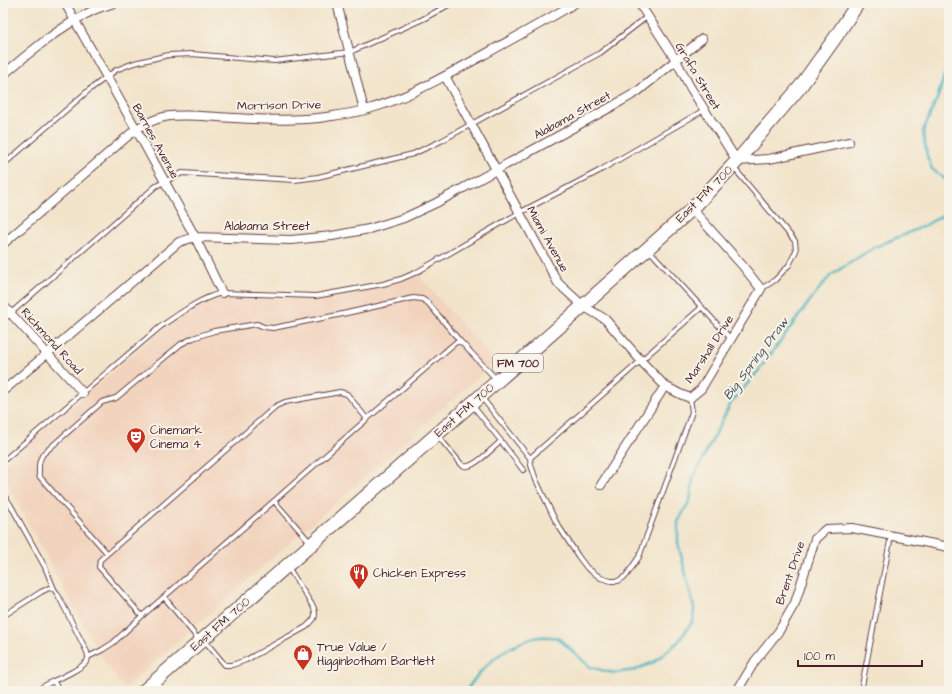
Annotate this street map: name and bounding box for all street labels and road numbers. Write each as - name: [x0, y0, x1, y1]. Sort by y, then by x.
- street label: Grafa Street: [671, 39, 725, 113]
- street label: Alabama Street: [531, 87, 614, 144]
- street label: Morrison Drive: [237, 96, 322, 115]
- street label: Barnes Avenue: [128, 101, 183, 182]
- street label: East FM 700: [672, 162, 737, 227]
- street label: Miami Avenue: [522, 203, 573, 276]
- street label: Alabama Street: [224, 218, 310, 235]
- street label: Richmond Road: [17, 304, 86, 378]
- street label: Marshall Drive: [681, 311, 738, 387]
- road number: FM 700: [493, 354, 543, 372]
- street label: East FM 700: [431, 379, 498, 441]
- street label: Brent Drive: [772, 539, 809, 607]
- street label: East FM 700: [187, 593, 254, 655]

